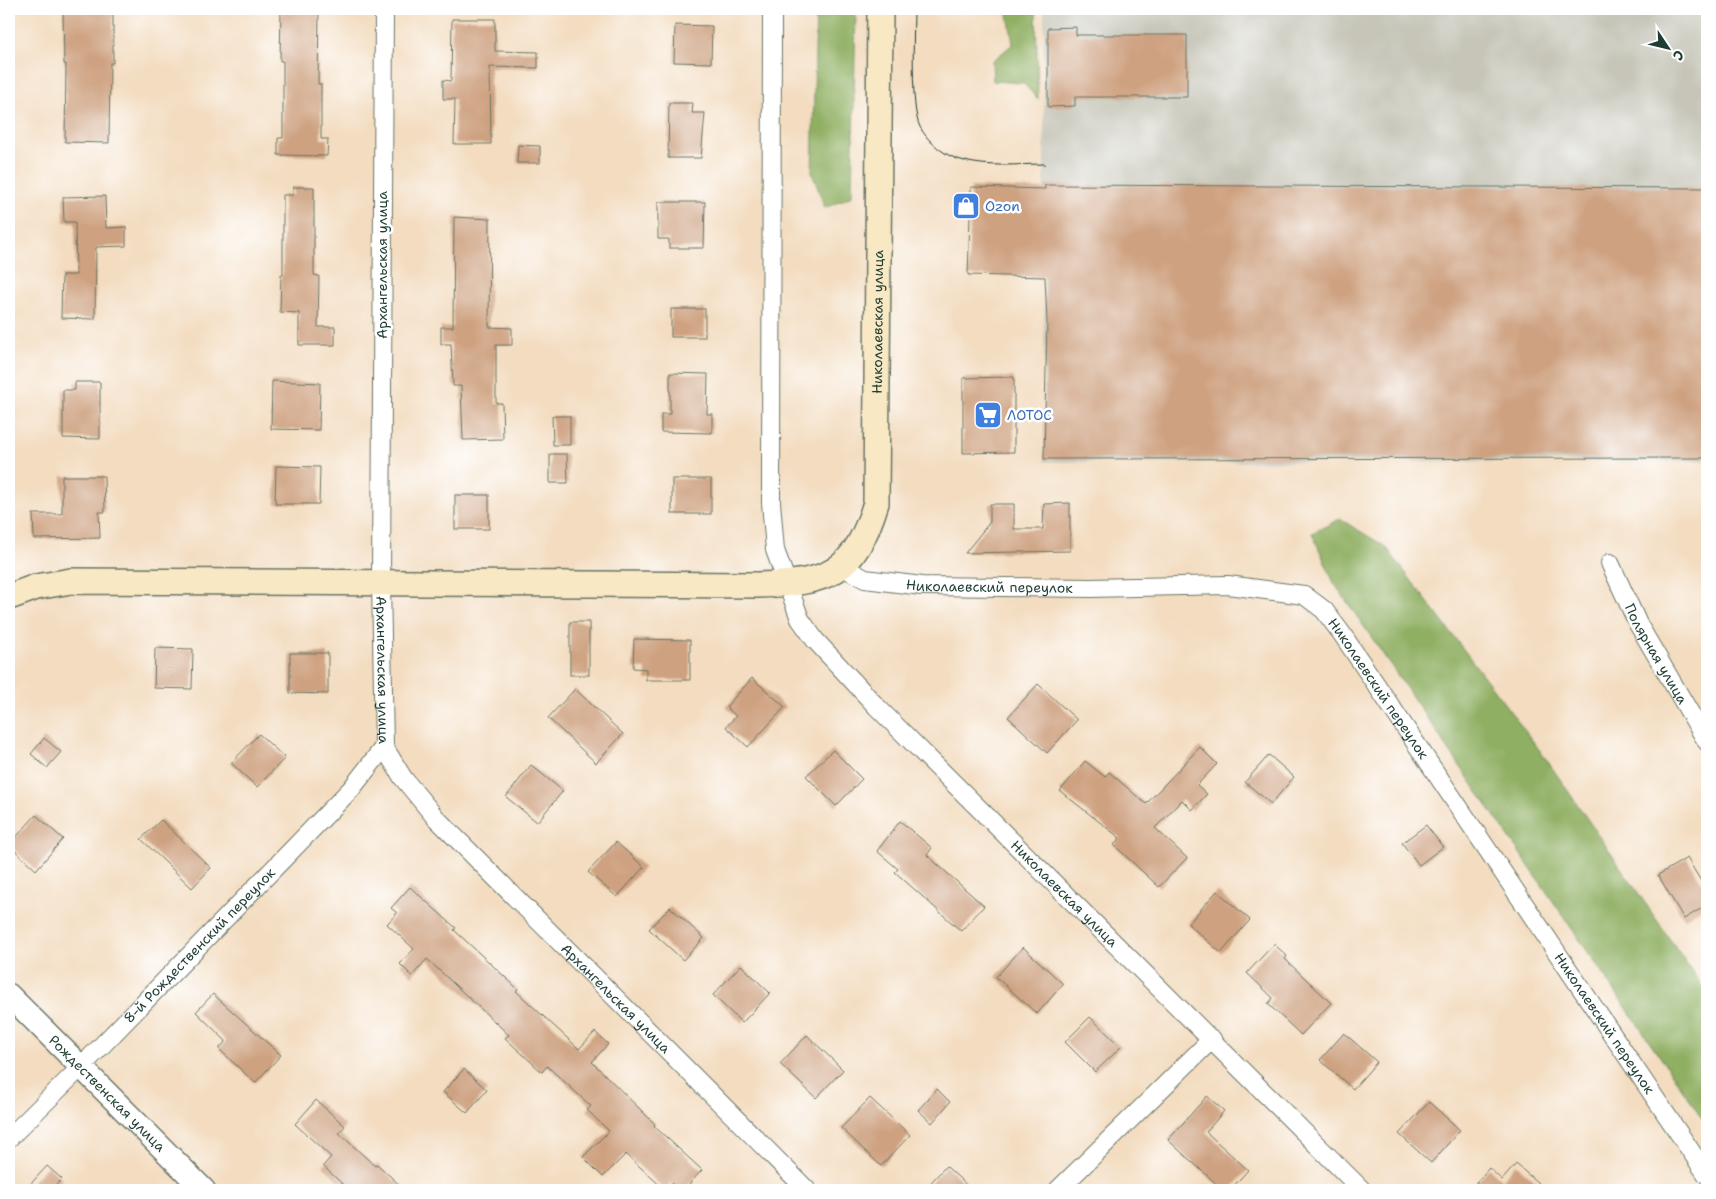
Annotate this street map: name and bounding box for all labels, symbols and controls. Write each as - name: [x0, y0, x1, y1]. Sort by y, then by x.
- north arrow: [1644, 22, 1694, 72]
- text: С: [1669, 47, 1688, 64]
- street label: Архангельская улица: [373, 191, 391, 339]
- shop icon: Ozon: [951, 191, 981, 221]
- place label: Ozon: [985, 197, 1020, 215]
- street label: Николаевская улица: [868, 250, 887, 394]
- supermarket icon: ЛОТОС: [973, 400, 1003, 430]
- place label: ЛОТОС: [1007, 406, 1052, 424]
- street label: Николаевский переулок: [905, 575, 1073, 597]
- street label: Архангельская улица: [372, 596, 393, 744]
- street label: Полярная улица: [1621, 601, 1692, 708]
- street label: Николаевский переулок: [1324, 614, 1433, 763]
- street label: Николаевская улица: [1007, 836, 1122, 951]
- street label: 8-й Рождественский переулок: [120, 863, 279, 1027]
- street label: Архангельская улица: [557, 940, 675, 1057]
- street label: Николаевский переулок: [1551, 949, 1659, 1098]
- street label: Рождественская улица: [45, 1031, 170, 1156]

